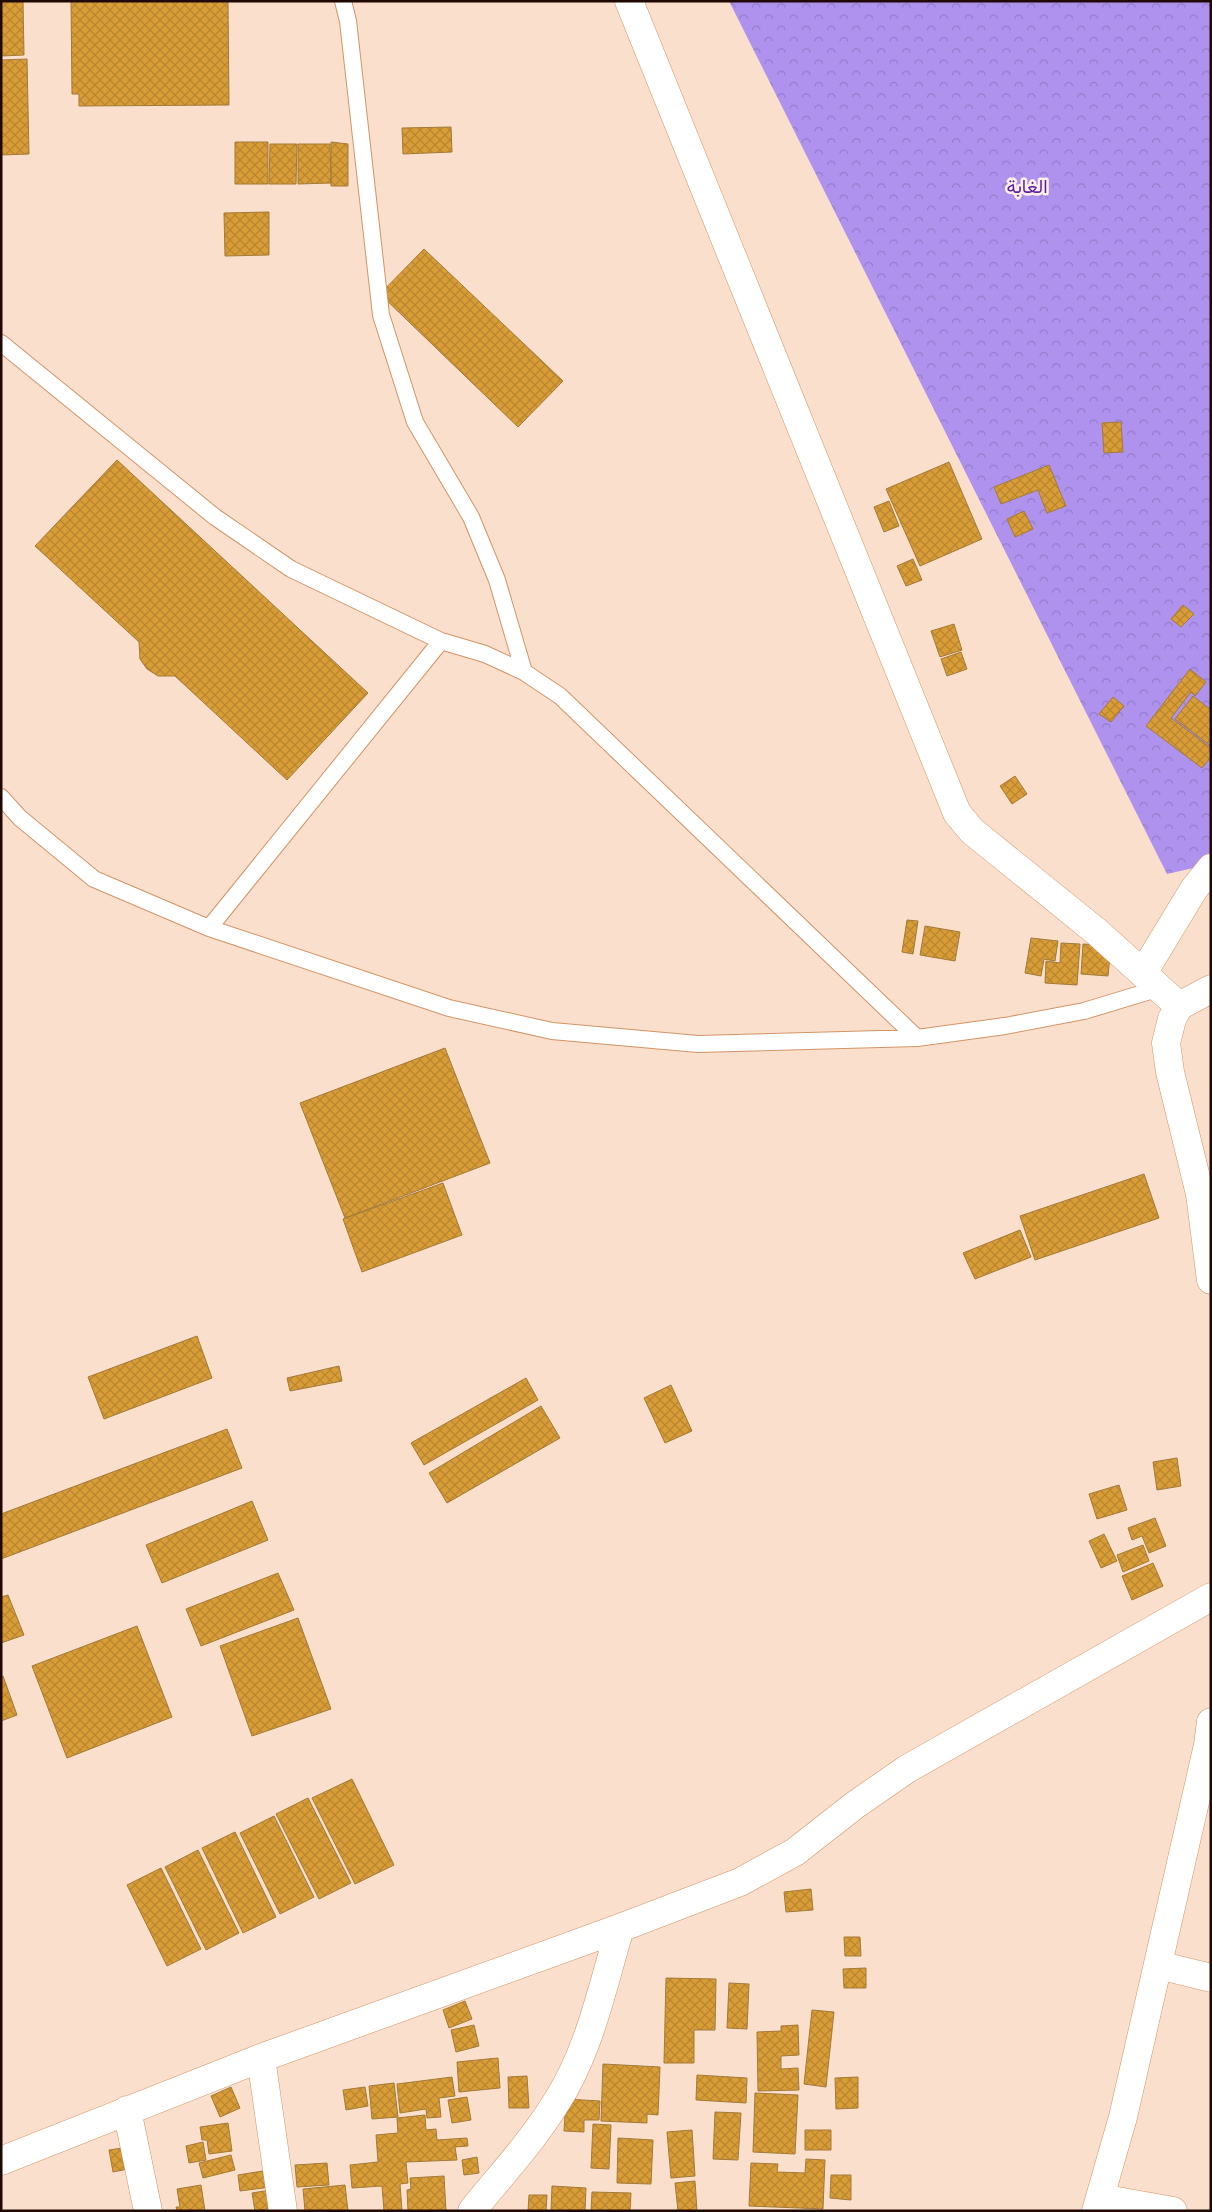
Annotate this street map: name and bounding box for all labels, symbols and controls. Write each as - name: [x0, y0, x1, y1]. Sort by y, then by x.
- park label: الغابة: [1006, 174, 1048, 199]

